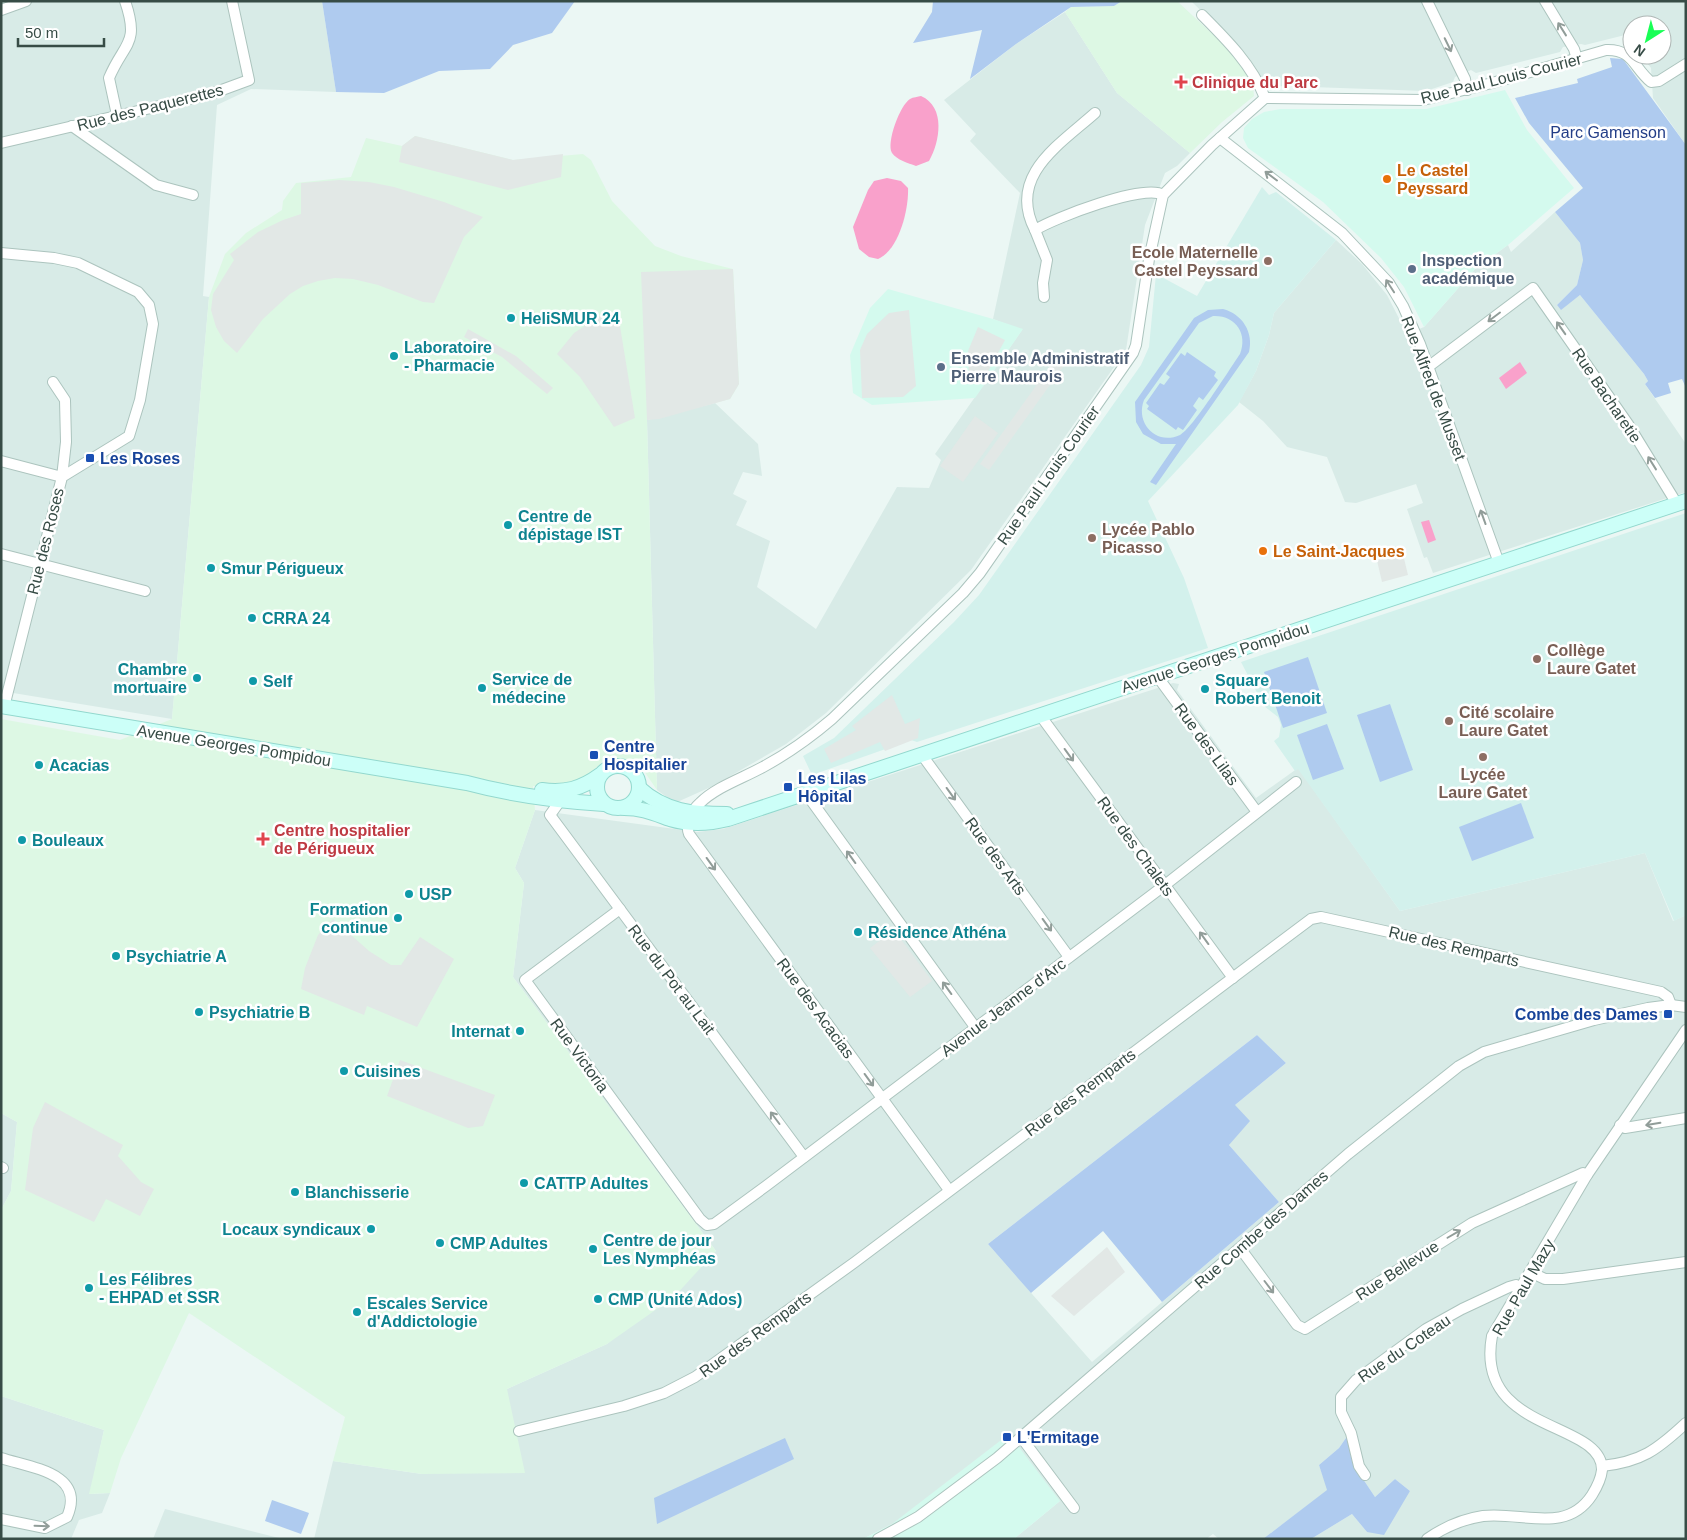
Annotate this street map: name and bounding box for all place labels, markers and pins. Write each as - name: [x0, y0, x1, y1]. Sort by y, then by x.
- place label: Clinique du Parc: [1192, 74, 1318, 91]
- marker: Clinique du Parc: [1174, 75, 1188, 89]
- place label: Le Castel Peyssard: [1397, 162, 1468, 197]
- marker: Le Castel Peyssard: [1381, 173, 1393, 185]
- place label: Ecole Maternelle Castel Peyssard: [1132, 244, 1258, 279]
- place label: Inspection académique: [1422, 252, 1515, 287]
- marker: Ecole Maternelle Castel Peyssard: [1262, 255, 1274, 267]
- marker: Inspection académique: [1406, 263, 1418, 275]
- place label: HeliSMUR 24: [521, 310, 620, 327]
- marker: HeliSMUR 24: [505, 312, 517, 324]
- place label: Laboratoire - Pharmacie: [404, 339, 495, 374]
- marker: Laboratoire - Pharmacie: [388, 350, 400, 362]
- place label: Ensemble Administratif Pierre Maurois: [951, 350, 1130, 385]
- marker: Ensemble Administratif Pierre Maurois: [935, 361, 947, 373]
- place label: Les Roses: [100, 450, 180, 467]
- marker: Les Roses: [84, 452, 96, 464]
- place label: Centre de dépistage IST: [518, 508, 622, 543]
- marker: Centre de dépistage IST: [502, 519, 514, 531]
- place label: Lycée Pablo Picasso: [1102, 521, 1195, 556]
- marker: Lycée Pablo Picasso: [1086, 532, 1098, 544]
- place label: Le Saint-Jacques: [1273, 543, 1405, 560]
- marker: Le Saint-Jacques: [1257, 545, 1269, 557]
- place label: Smur Périgueux: [221, 560, 344, 577]
- marker: Smur Périgueux: [205, 562, 217, 574]
- place label: CRRA 24: [262, 610, 330, 627]
- marker: CRRA 24: [246, 612, 258, 624]
- place label: Collège Laure Gatet: [1547, 642, 1637, 677]
- marker: Collège Laure Gatet: [1531, 653, 1543, 665]
- place label: Chambre mortuaire: [113, 661, 187, 696]
- place label: Service de médecine: [492, 671, 572, 706]
- marker: Chambre mortuaire: [191, 672, 203, 684]
- place label: Square Robert Benoit: [1215, 672, 1321, 707]
- place label: Self: [263, 673, 293, 690]
- marker: Self: [247, 675, 259, 687]
- marker: Service de médecine: [476, 682, 488, 694]
- marker: Square Robert Benoit: [1199, 683, 1211, 695]
- place label: Cité scolaire Laure Gatet: [1459, 704, 1554, 739]
- marker: Cité scolaire Laure Gatet: [1443, 715, 1455, 727]
- place label: Centre Hospitalier: [604, 738, 687, 773]
- marker: Centre Hospitalier: [588, 749, 600, 761]
- marker: Lycée Laure Gatet: [1477, 751, 1489, 763]
- place label: Acacias: [49, 757, 110, 774]
- marker: Acacias: [33, 759, 45, 771]
- place label: Lycée Laure Gatet: [1439, 766, 1528, 801]
- place label: Les Lilas Hôpital: [798, 770, 867, 805]
- marker: Les Lilas Hôpital: [782, 781, 794, 793]
- place label: Centre hospitalier de Périgueux: [274, 822, 410, 857]
- place label: Bouleaux: [32, 832, 104, 849]
- marker: Centre hospitalier de Périgueux: [256, 832, 270, 846]
- marker: Bouleaux: [16, 834, 28, 846]
- place label: USP: [419, 886, 452, 903]
- marker: USP: [403, 888, 415, 900]
- place label: Formation continue: [310, 901, 388, 936]
- marker: Formation continue: [392, 912, 404, 924]
- place label: Résidence Athéna: [868, 924, 1006, 941]
- marker: Résidence Athéna: [852, 926, 864, 938]
- place label: Psychiatrie A: [126, 948, 227, 965]
- marker: Psychiatrie A: [110, 950, 122, 962]
- place label: Psychiatrie B: [209, 1004, 310, 1021]
- marker: Psychiatrie B: [193, 1006, 205, 1018]
- place label: Combe des Dames: [1515, 1006, 1658, 1023]
- marker: Combe des Dames: [1662, 1008, 1674, 1020]
- place label: Internat: [451, 1023, 511, 1040]
- marker: Internat: [514, 1025, 526, 1037]
- place label: Cuisines: [354, 1063, 421, 1080]
- marker: Cuisines: [338, 1065, 350, 1077]
- place label: CATTP Adultes: [534, 1175, 648, 1192]
- marker: CATTP Adultes: [518, 1177, 530, 1189]
- place label: Blanchisserie: [305, 1184, 409, 1201]
- marker: Blanchisserie: [289, 1186, 301, 1198]
- place label: Locaux syndicaux: [222, 1221, 361, 1238]
- marker: Locaux syndicaux: [365, 1223, 377, 1235]
- place label: Centre de jour Les Nymphéas: [603, 1232, 716, 1267]
- place label: CMP Adultes: [450, 1235, 548, 1252]
- marker: CMP Adultes: [434, 1237, 446, 1249]
- marker: Centre de jour Les Nymphéas: [587, 1243, 599, 1255]
- place label: Les Félibres - EHPAD et SSR: [99, 1271, 220, 1306]
- marker: Les Félibres - EHPAD et SSR: [83, 1282, 95, 1294]
- place label: CMP (Unité Ados): [608, 1291, 742, 1308]
- marker: CMP (Unité Ados): [592, 1293, 604, 1305]
- place label: Escales Service d'Addictologie: [367, 1295, 488, 1330]
- marker: Escales Service d'Addictologie: [351, 1306, 363, 1318]
- place label: L'Ermitage: [1017, 1429, 1099, 1446]
- marker: L'Ermitage: [1001, 1431, 1013, 1443]

